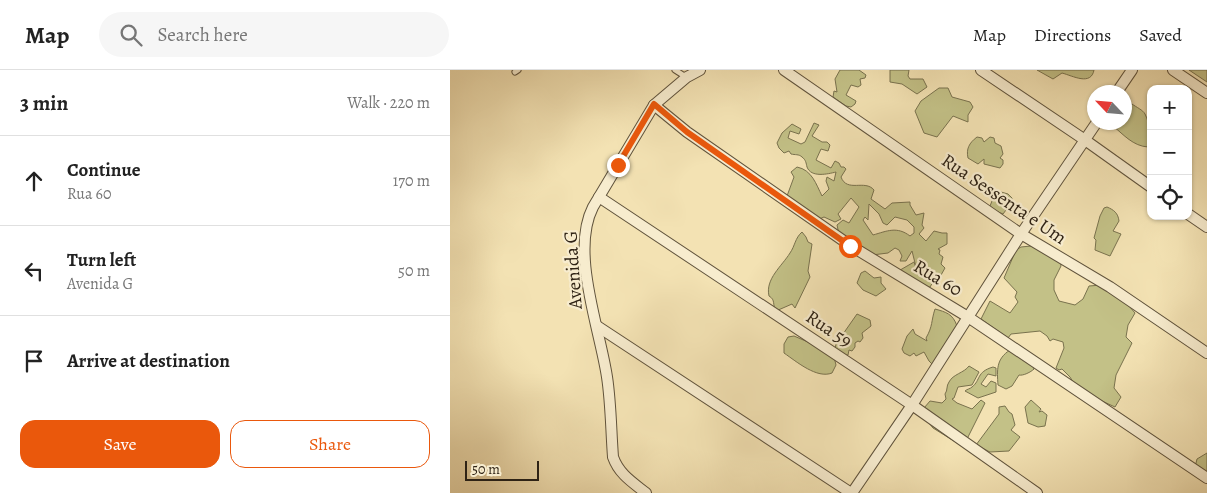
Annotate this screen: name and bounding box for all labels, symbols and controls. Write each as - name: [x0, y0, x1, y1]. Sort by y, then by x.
- search box: [99, 12, 449, 57]
- text: Map: [25, 19, 69, 51]
- icon: search: [117, 21, 145, 49]
- text: Search here: [157, 22, 248, 48]
- text: Map: [973, 23, 1006, 47]
- text: Directions: [1034, 23, 1111, 47]
- text: Saved: [1139, 23, 1182, 47]
- north arrow: [1087, 85, 1132, 130]
- map controls: [1147, 85, 1192, 220]
- button: +: [1147, 85, 1192, 130]
- text: 3 min: [20, 89, 68, 117]
- text: Walk · 220 m: [347, 92, 430, 114]
- button: −: [1147, 130, 1192, 175]
- street label: Rua Sessenta e Um: [936, 147, 1072, 251]
- route end: [607, 154, 630, 177]
- text: Continue: [67, 157, 141, 183]
- icon: ahead: [20, 167, 48, 195]
- text: 170 m: [393, 170, 430, 192]
- button: locate: [1147, 175, 1192, 220]
- text: Rua 60: [67, 183, 112, 205]
- street label: Avenida G: [557, 230, 589, 311]
- route start: [839, 235, 862, 258]
- text: Turn left: [67, 247, 136, 273]
- street label: Rua 60: [909, 253, 967, 303]
- icon: left: [20, 257, 48, 285]
- text: 50 m: [398, 260, 430, 282]
- text: Avenida G: [67, 273, 133, 295]
- street label: Rua 59: [801, 304, 857, 354]
- icon: arrive: [20, 347, 48, 375]
- text: Arrive at destination: [67, 348, 230, 374]
- button: Save: [20, 420, 220, 468]
- button: Share: [230, 420, 430, 468]
- scale bar: [465, 458, 539, 481]
- text: 50 m: [472, 460, 500, 479]

